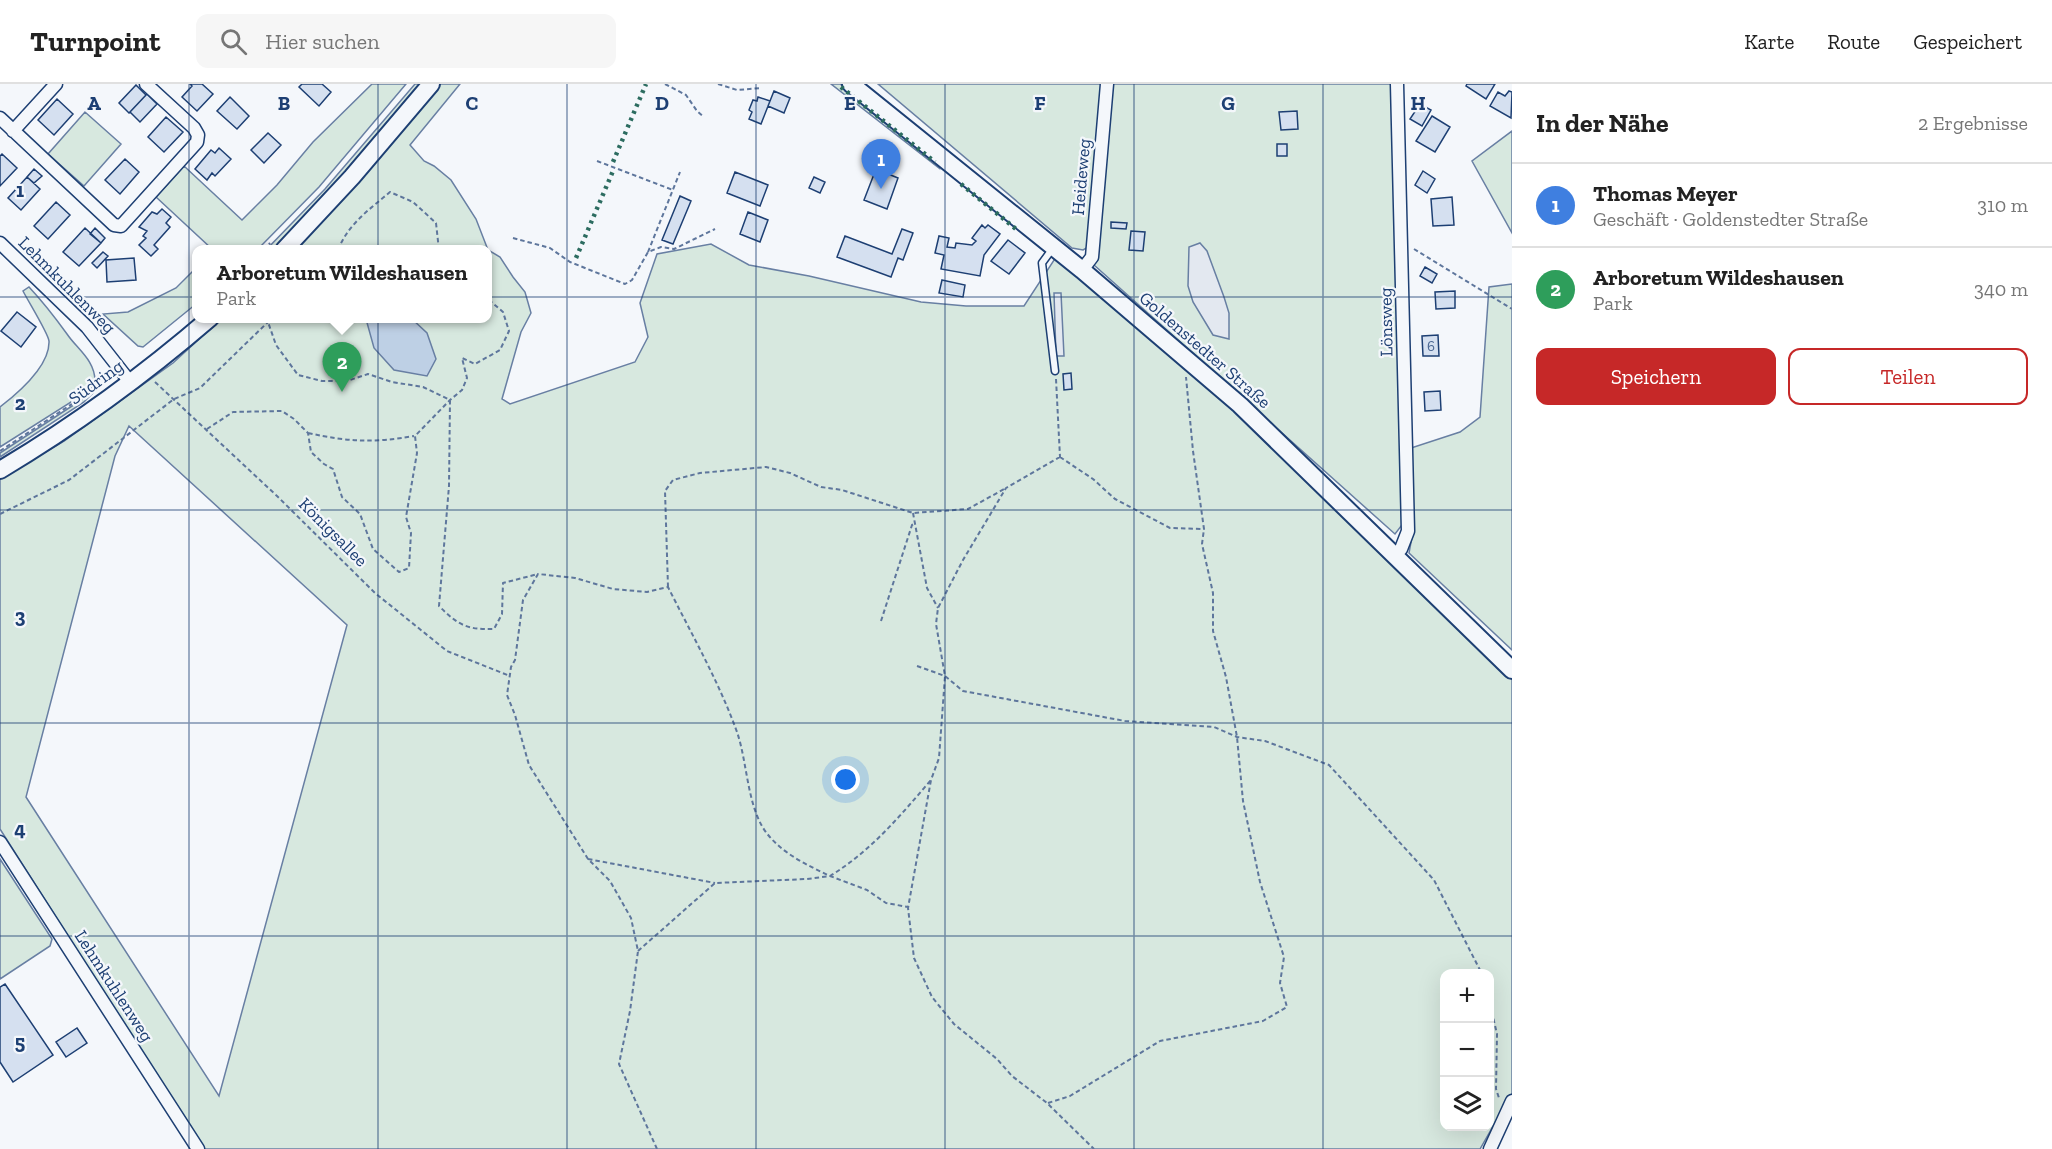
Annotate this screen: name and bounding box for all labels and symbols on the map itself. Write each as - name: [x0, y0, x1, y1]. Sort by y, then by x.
- text: A: [87, 91, 101, 115]
- text: B: [278, 91, 290, 115]
- text: C: [466, 91, 479, 115]
- text: D: [655, 91, 669, 115]
- text: E: [844, 91, 856, 115]
- text: F: [1034, 91, 1046, 115]
- text: G: [1221, 91, 1235, 115]
- text: H: [1410, 91, 1426, 115]
- street label: Heideweg: [1067, 138, 1095, 216]
- pin: 1: [862, 140, 900, 189]
- text: 1: [16, 178, 24, 202]
- street label: Lehmkuhlenweg: [14, 232, 120, 338]
- street label: Goldenstedter Straße: [1135, 287, 1275, 413]
- street label: Lönsweg: [1374, 287, 1398, 357]
- house number: 6: [1427, 337, 1435, 355]
- pin: 2: [322, 342, 362, 392]
- street label: Südring: [64, 355, 128, 409]
- text: 2: [15, 391, 26, 415]
- street label: Königsallee: [294, 493, 372, 571]
- text: 3: [15, 604, 26, 628]
- your location: [831, 765, 860, 794]
- text: 4: [14, 817, 26, 841]
- street label: Lehmkuhlenweg: [70, 926, 158, 1046]
- text: 5: [15, 1030, 25, 1054]

